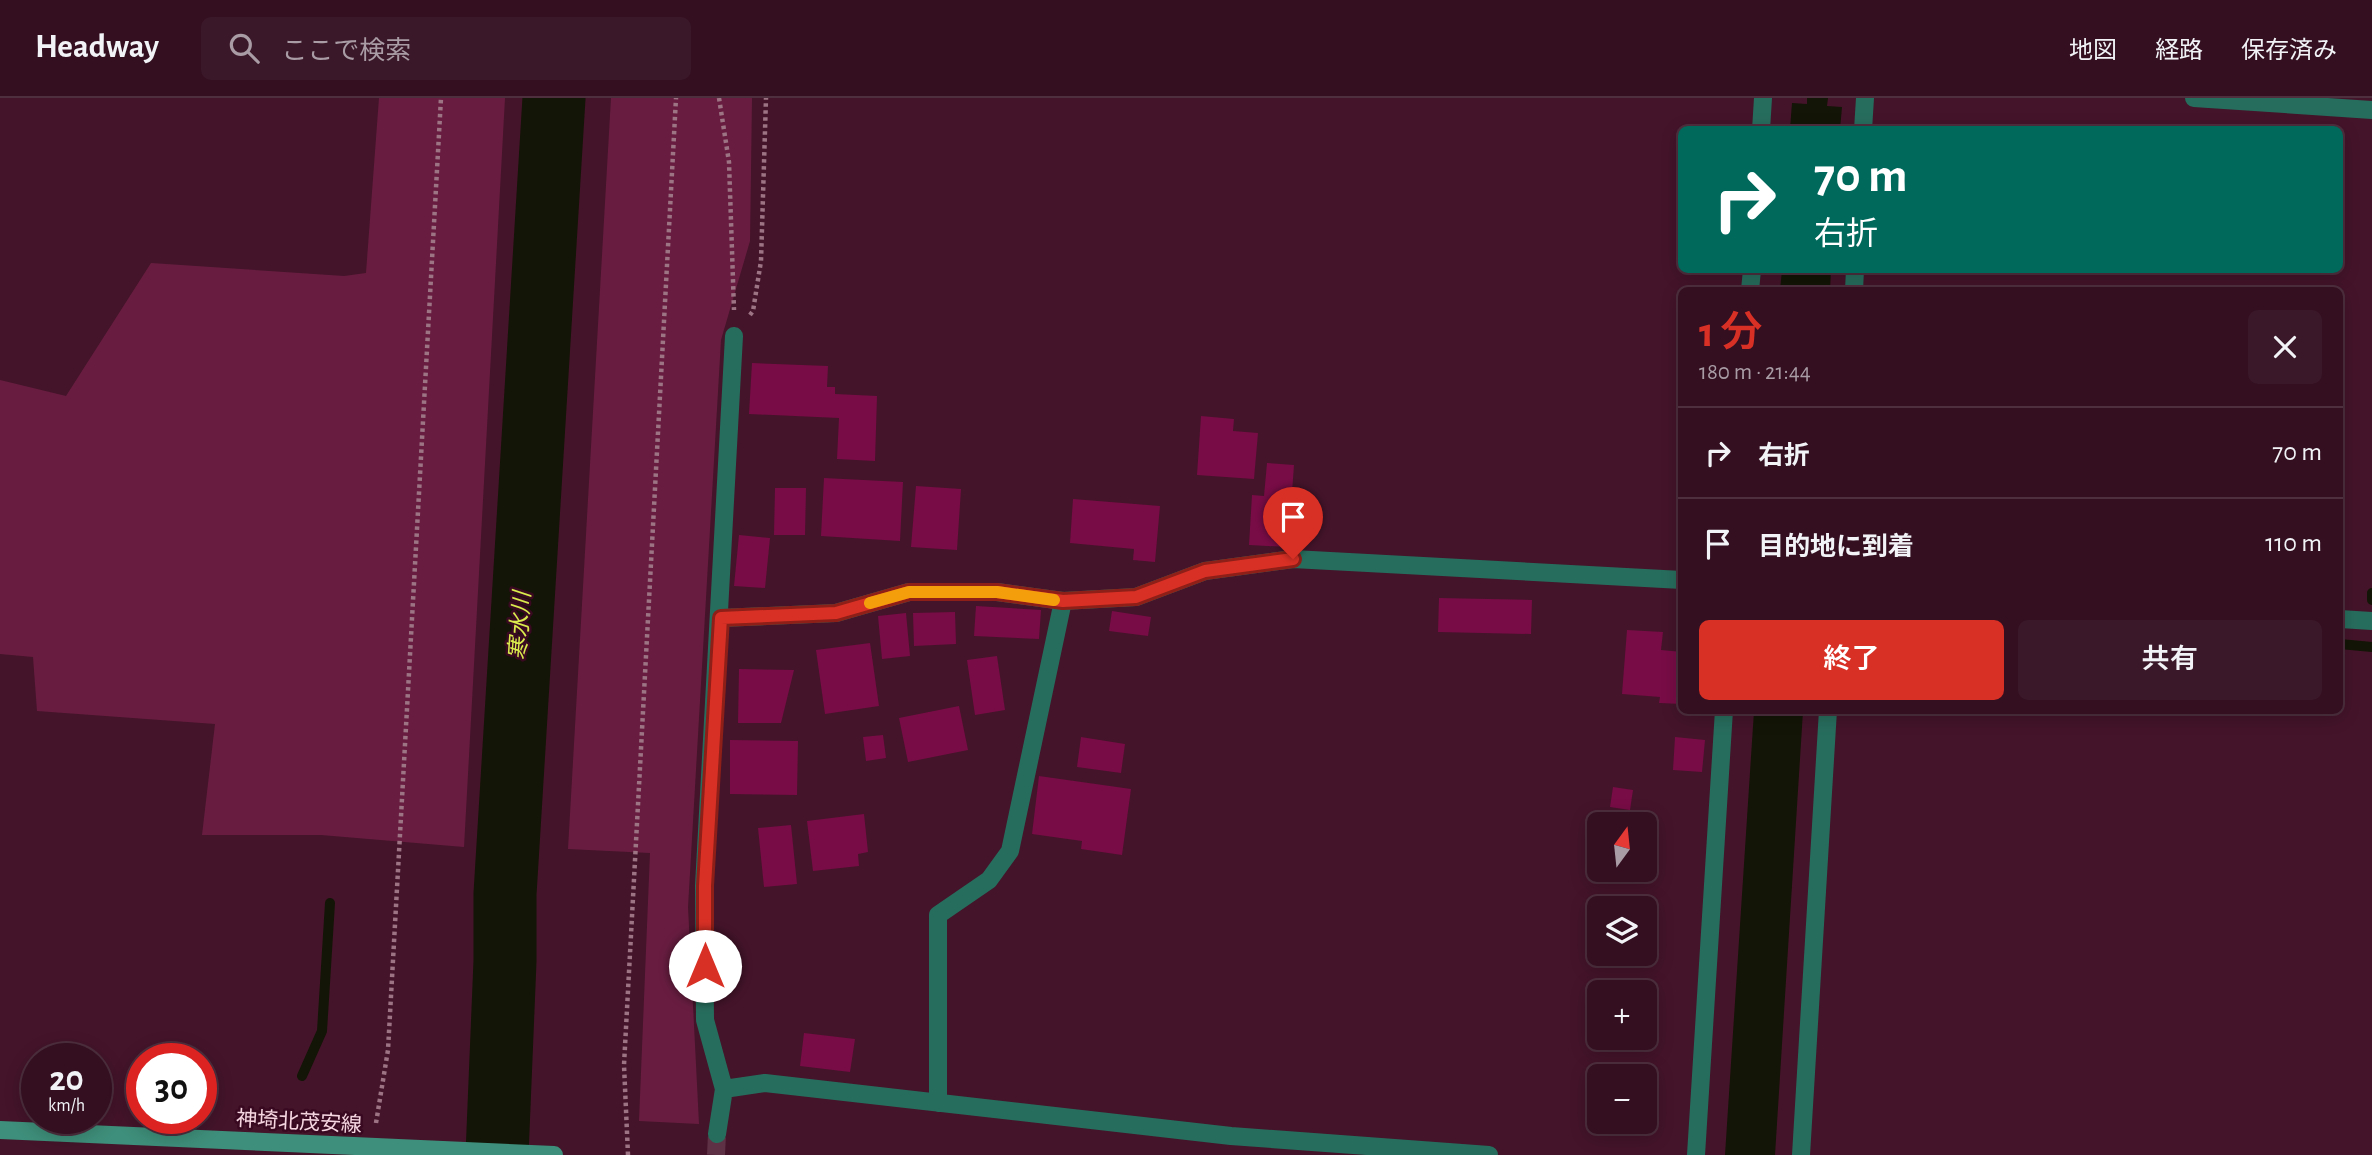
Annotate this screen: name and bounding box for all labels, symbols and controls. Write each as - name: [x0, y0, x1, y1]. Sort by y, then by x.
- search box: [201, 17, 691, 80]
- icon: search: [225, 29, 263, 67]
- text: Headway: [35, 31, 159, 64]
- text: ここで検索: [281, 38, 411, 64]
- text: 地図: [2069, 39, 2117, 63]
- text: 経路: [2155, 39, 2203, 63]
- text: 保存済み: [2241, 39, 2337, 63]
- text: 70 m: [1814, 152, 1908, 201]
- icon: right: [1699, 154, 1790, 245]
- text: 右折: [1814, 218, 1878, 250]
- button: close: [2248, 310, 2322, 384]
- text: 1 分: [1699, 312, 1762, 354]
- text: 180 m · 21:44: [1699, 361, 1811, 384]
- icon: right: [1699, 434, 1737, 472]
- text: 70 m: [2272, 439, 2322, 465]
- text: 右折: [1758, 443, 1810, 469]
- pin: [1263, 487, 1323, 559]
- icon: arrive: [1274, 498, 1312, 536]
- icon: arrive: [1699, 525, 1737, 563]
- text: 110 m: [2265, 530, 2322, 556]
- text: 目的地に到着: [1758, 534, 1914, 560]
- water label: 寒水川: [505, 588, 535, 661]
- button: 終了: [1699, 620, 2004, 700]
- button: 共有: [2018, 620, 2322, 700]
- north arrow: [1587, 812, 1657, 882]
- map controls: [1587, 812, 1657, 1134]
- button: layers: [1587, 896, 1657, 966]
- position arrow: [668, 929, 742, 1003]
- button: +: [1587, 980, 1657, 1050]
- speed limit sign: 30: [126, 1043, 217, 1134]
- text: 20: [49, 1062, 84, 1097]
- button: −: [1587, 1064, 1657, 1134]
- text: km/h: [48, 1097, 85, 1115]
- street label: 神埼北茂安線: [236, 1107, 363, 1136]

